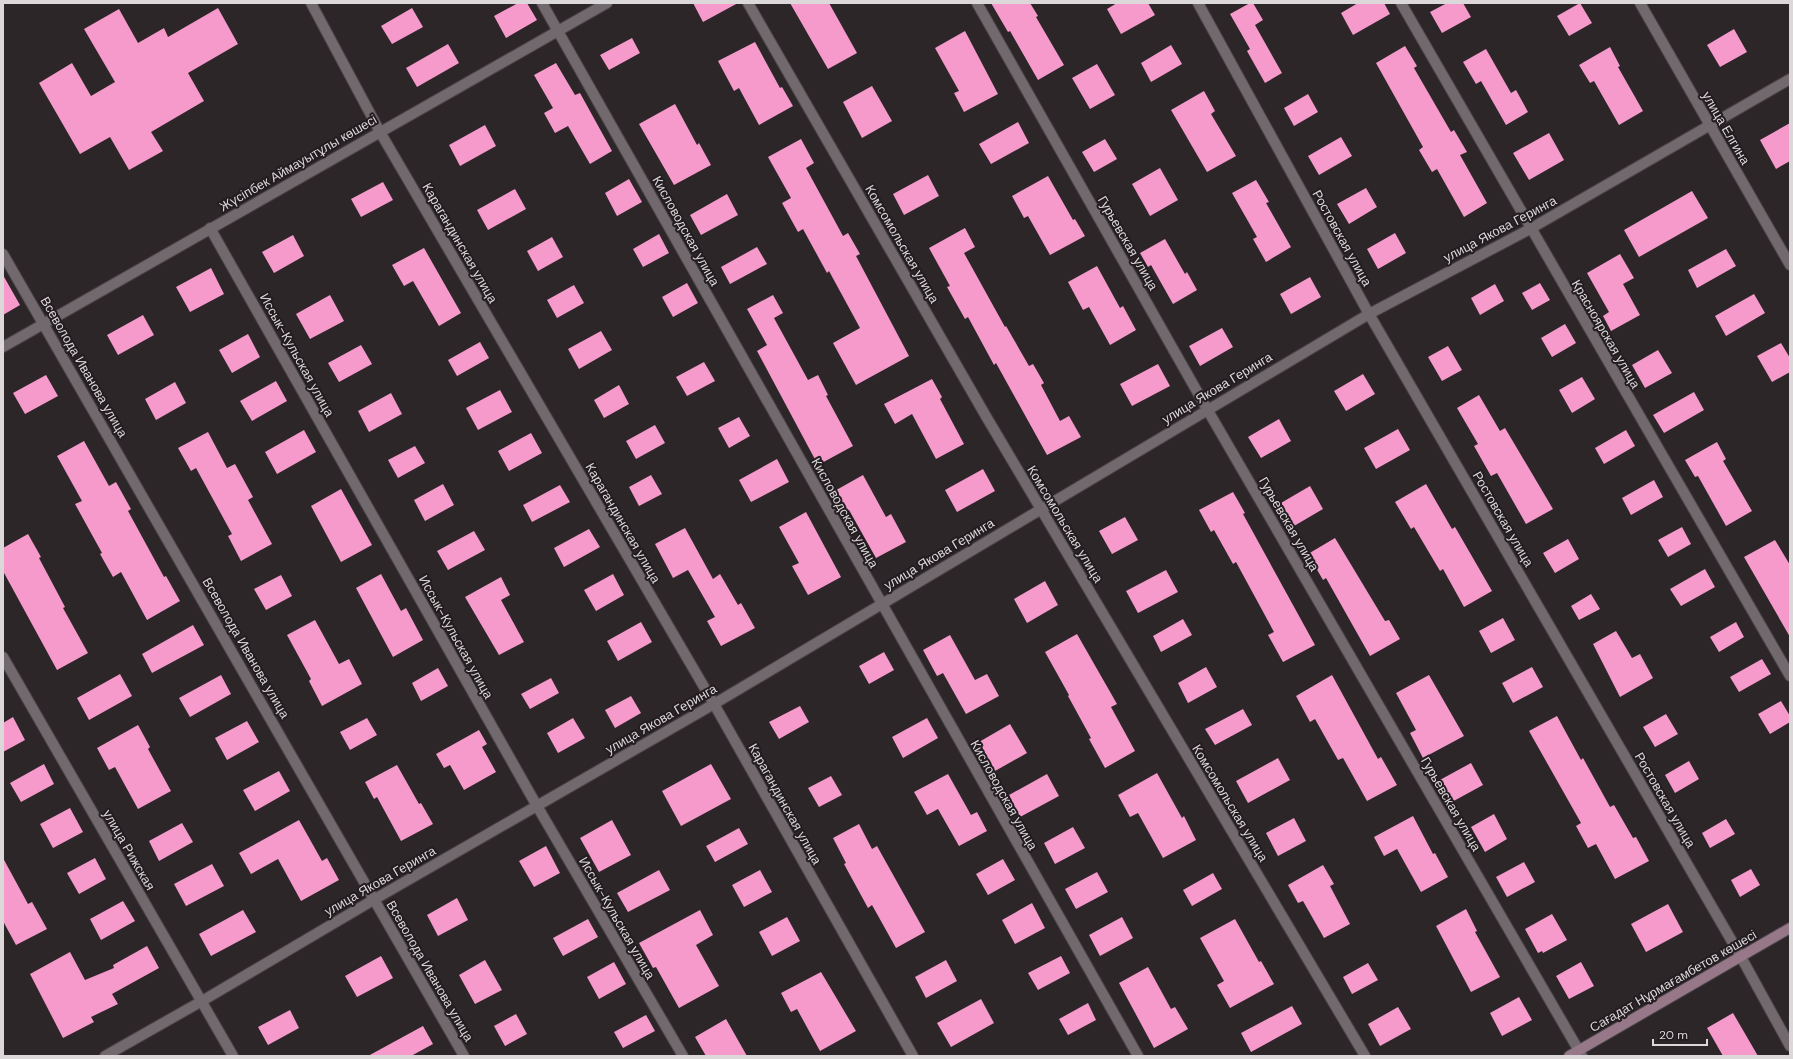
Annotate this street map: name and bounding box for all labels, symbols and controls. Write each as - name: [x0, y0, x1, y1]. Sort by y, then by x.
- street label: улица Елгина: [1698, 88, 1754, 168]
- street label: Жүсіпбек Аймауытұлы көшесі: [216, 111, 380, 215]
- street label: Кисловодская улица: [649, 173, 724, 290]
- street label: Карагандинская улица: [419, 180, 502, 307]
- street label: Комсомольская улица: [861, 182, 943, 307]
- street label: Ростовская улица: [1308, 187, 1376, 290]
- street label: улица Якова Геринга: [1440, 192, 1560, 266]
- street label: Гурьевская улица: [1094, 193, 1162, 294]
- street label: Красноярская улица: [1568, 276, 1645, 392]
- street label: Иссык-Кульская улица: [256, 290, 338, 420]
- street label: Всеволода Иванова улица: [37, 293, 132, 441]
- street label: улица Якова Геринга: [1159, 348, 1276, 428]
- street label: Кисловодская улица: [808, 455, 883, 572]
- street label: Карагандинская улица: [582, 460, 665, 587]
- street label: Комсомольская улица: [1023, 462, 1107, 586]
- street label: Ростовская улица: [1469, 468, 1538, 570]
- street label: Гурьевская улица: [1255, 474, 1323, 575]
- street label: улица Якова Геринга: [881, 514, 998, 594]
- street label: Иссык-Кульская улица: [415, 572, 497, 702]
- street label: Всеволода Иванова улица: [199, 574, 294, 722]
- street label: улица Якова Геринга: [602, 680, 720, 758]
- street label: Кисловодская улица: [967, 737, 1042, 854]
- street label: Карагандинская улица: [745, 740, 826, 868]
- street label: Комсомольская улица: [1188, 741, 1272, 865]
- street label: Ростовская улица: [1631, 749, 1700, 851]
- street label: Гурьевская улица: [1417, 754, 1485, 855]
- street label: улица Рижская: [99, 807, 159, 893]
- street label: улица Якова Геринга: [321, 842, 439, 920]
- street label: Иссык-Кульская улица: [575, 854, 659, 983]
- street label: Всеволода Иванова улица: [383, 897, 478, 1045]
- street label: Сағадат Нұрмағамбетов көшесі: [1586, 926, 1760, 1036]
- scale bar: [1653, 1021, 1707, 1047]
- text: 20 m: [1659, 1027, 1688, 1043]

